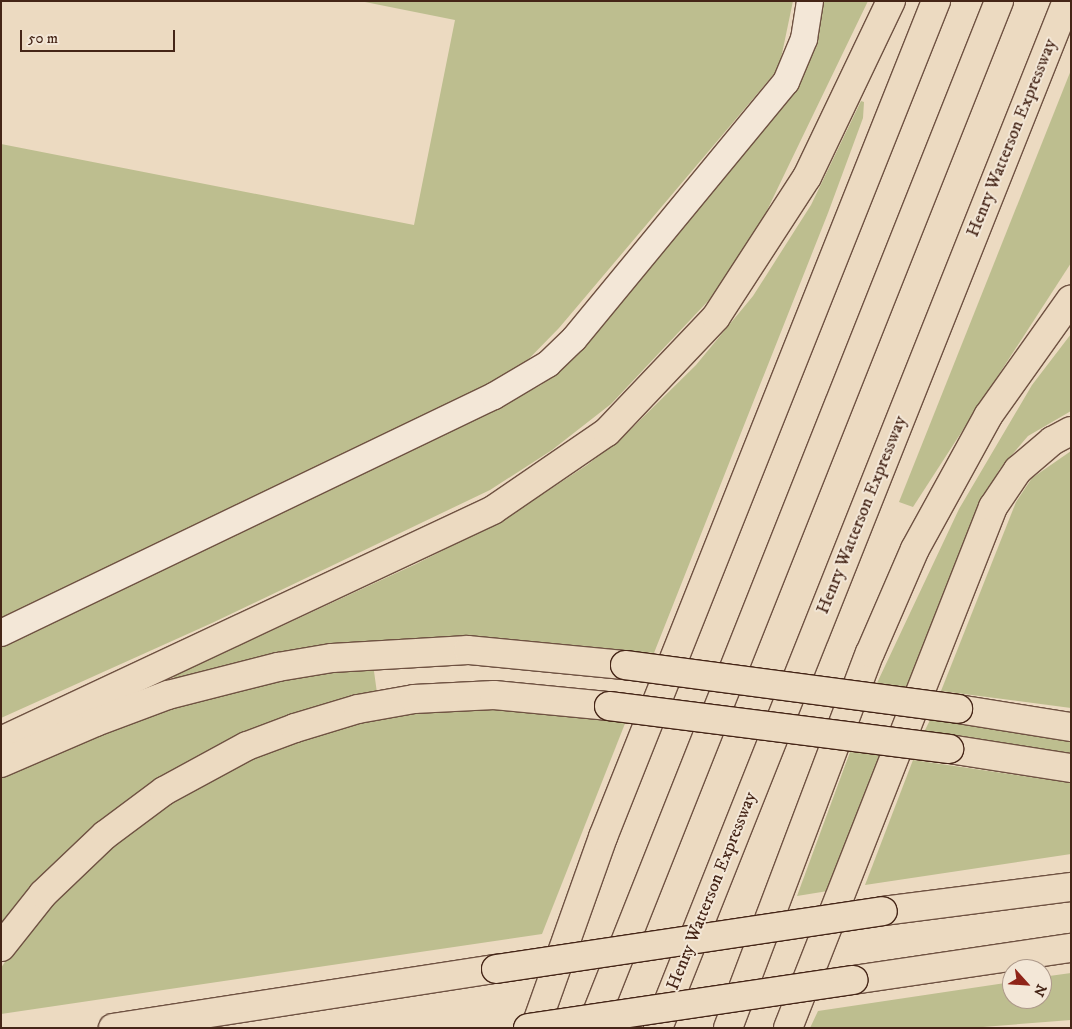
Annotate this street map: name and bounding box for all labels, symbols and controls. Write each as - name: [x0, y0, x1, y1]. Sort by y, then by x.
- scale bar: [22, 20, 178, 52]
- text: 50 m: [28, 29, 58, 48]
- street label: Henry Watterson Expressway: [962, 36, 1062, 240]
- street label: Henry Watterson Expressway: [812, 413, 912, 617]
- street label: Henry Watterson Expressway: [662, 789, 762, 993]
- north arrow: [1002, 959, 1052, 1009]
- text: N: [1029, 981, 1050, 999]

